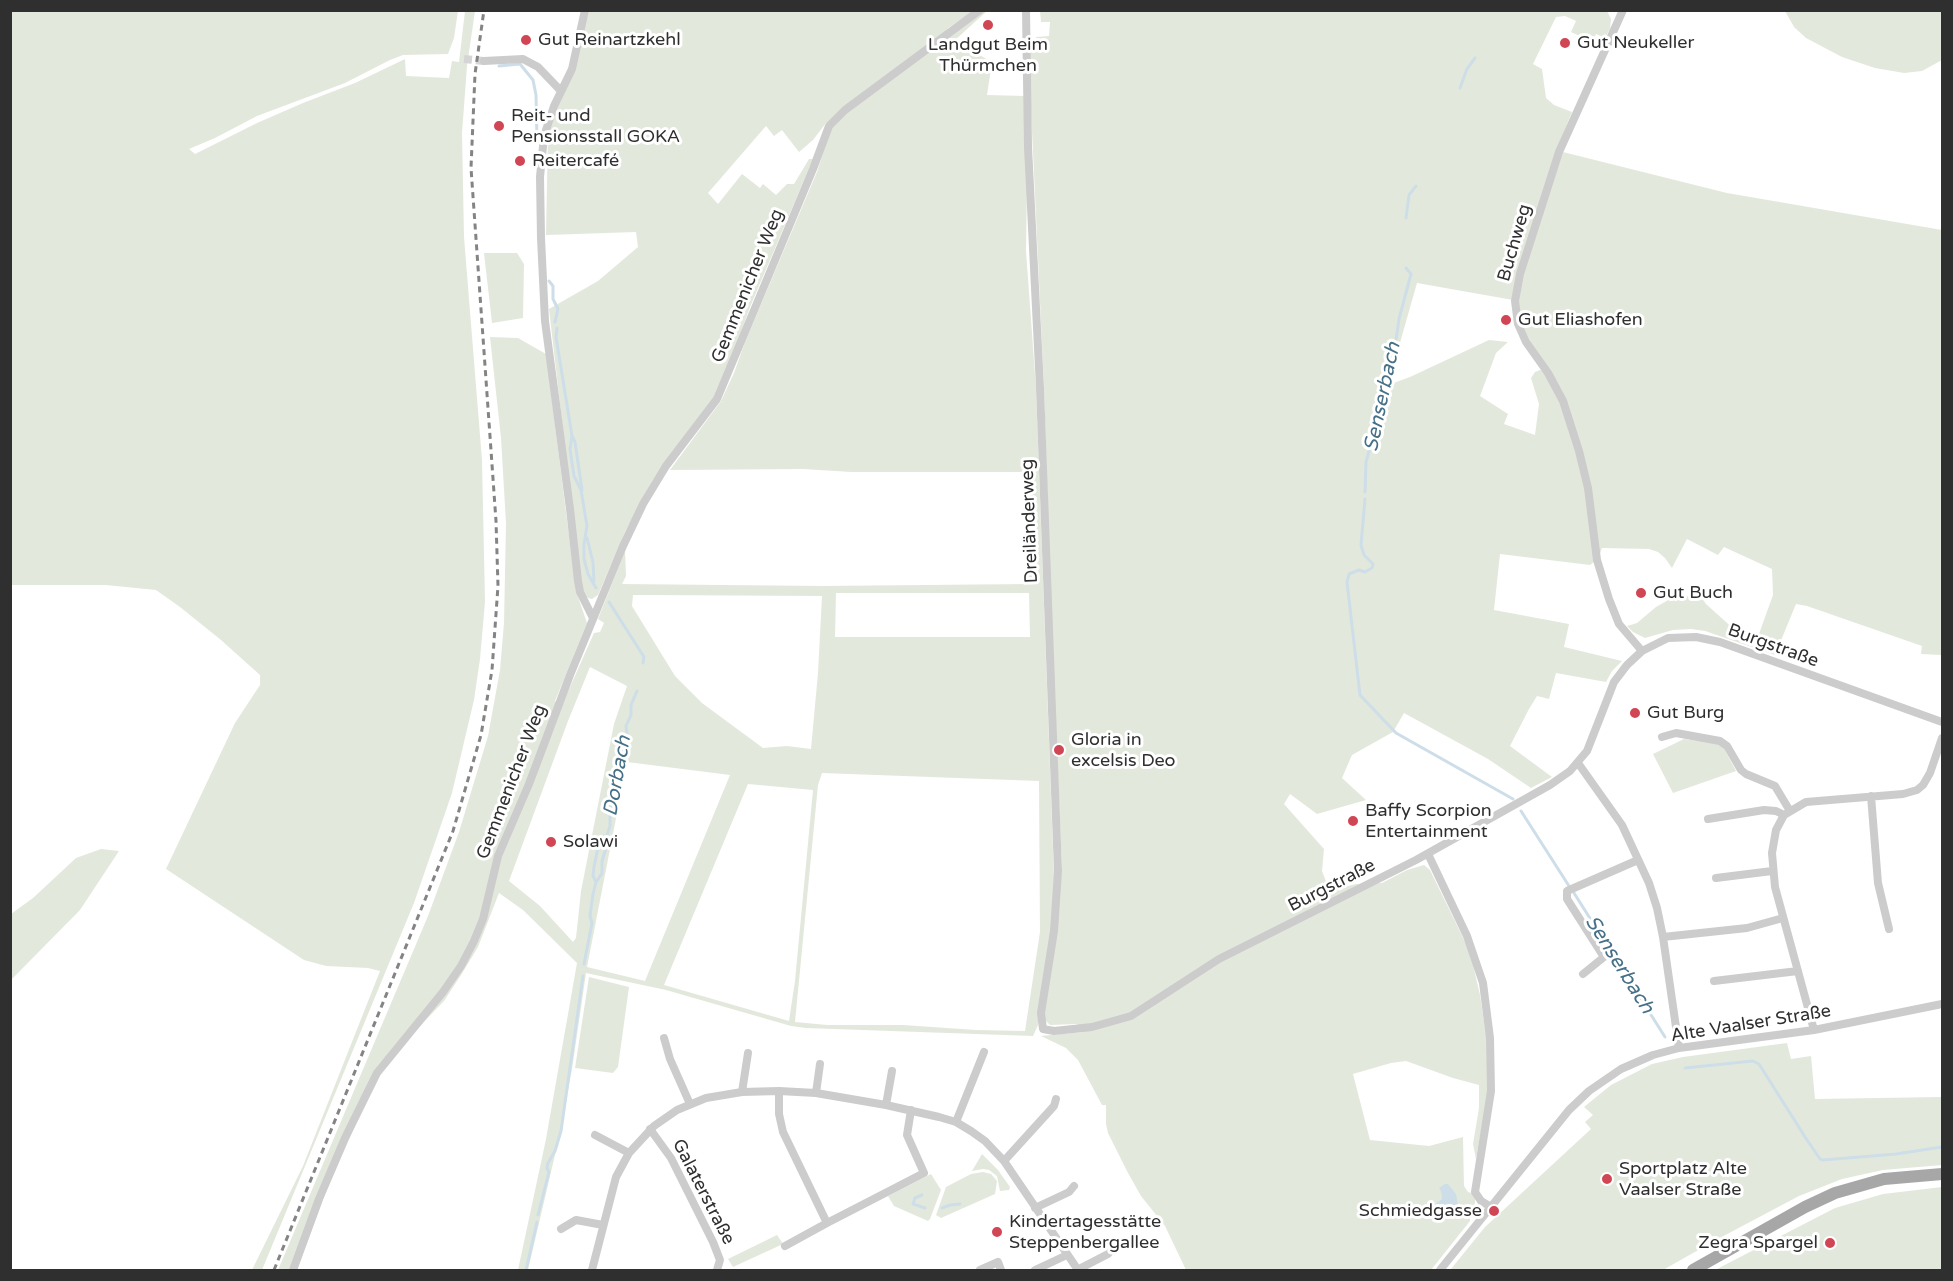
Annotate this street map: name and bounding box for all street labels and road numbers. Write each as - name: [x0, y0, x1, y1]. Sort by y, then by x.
- street label: Buchweg: [1494, 202, 1536, 284]
- street label: Gemmenicher Weg: [707, 206, 789, 366]
- street label: Dreiländerweg: [1017, 458, 1043, 584]
- street label: Burgstraße: [1725, 620, 1821, 672]
- street label: Gemmenicher Weg: [473, 702, 551, 862]
- street label: Burgstraße: [1285, 855, 1379, 917]
- street label: Alte Vaalser Straße: [1669, 1001, 1833, 1047]
- street label: Galaterstraße: [667, 1136, 739, 1248]

